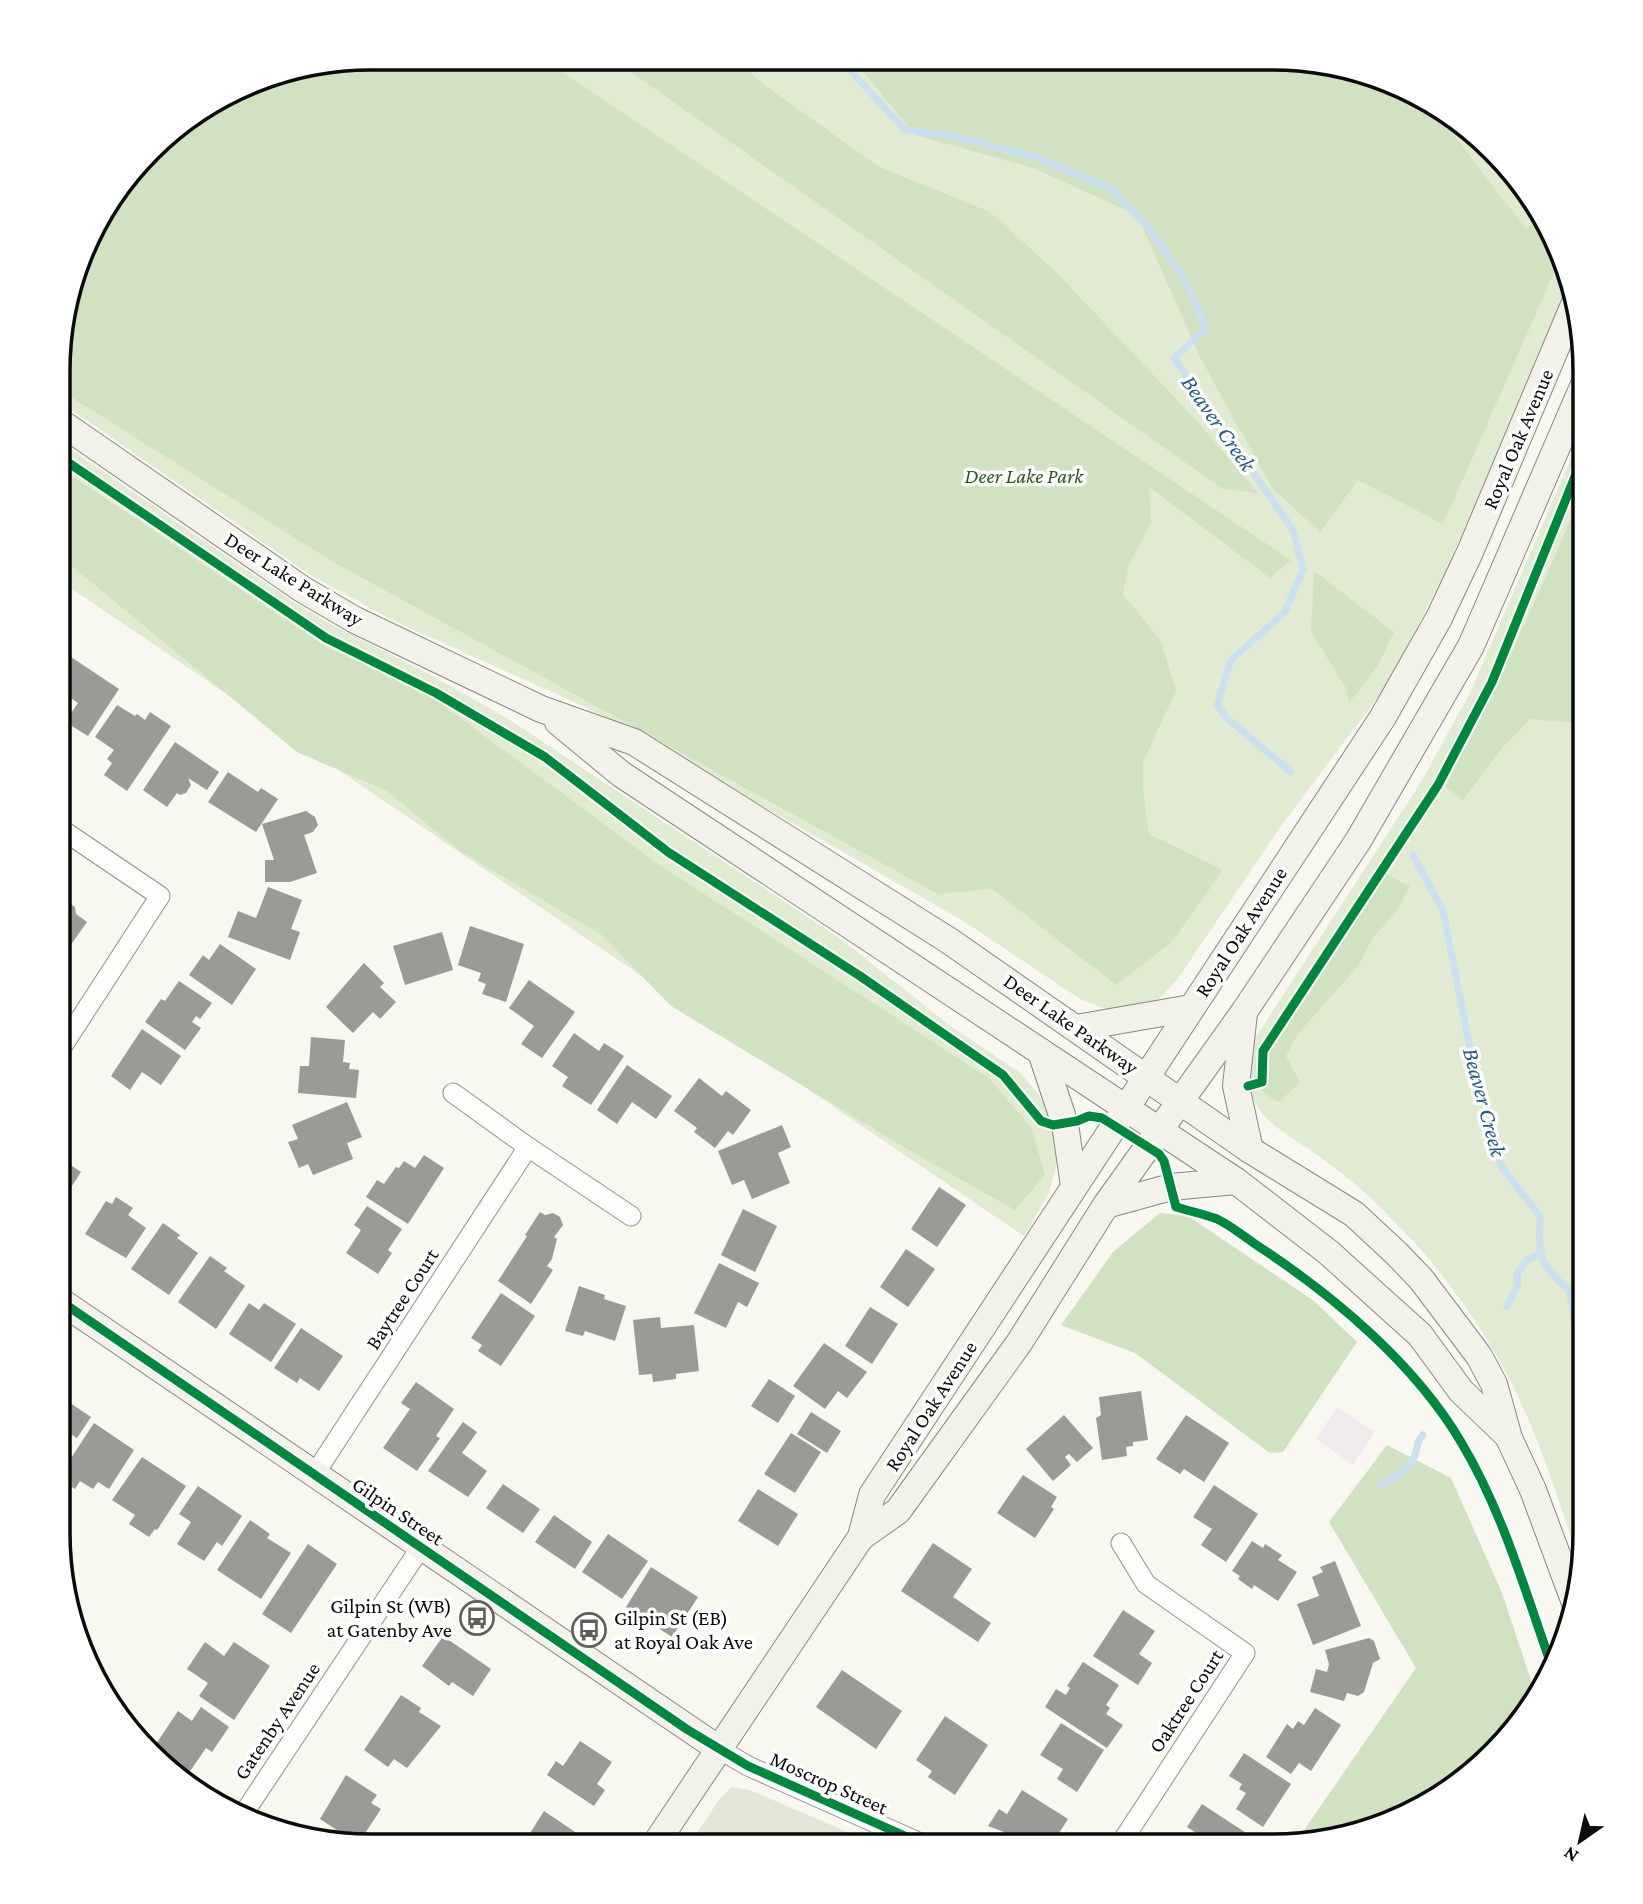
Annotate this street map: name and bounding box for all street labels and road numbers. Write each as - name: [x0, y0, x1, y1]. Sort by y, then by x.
- street label: Royal Oak Avenue: [1478, 365, 1558, 513]
- street label: Deer Lake Parkway: [220, 527, 368, 631]
- street label: Royal Oak Avenue: [1190, 863, 1292, 1001]
- street label: Deer Lake Parkway: [999, 969, 1143, 1080]
- street label: Baytree Court: [360, 1243, 444, 1354]
- street label: Royal Oak Avenue: [880, 1337, 982, 1475]
- street label: Gilpin Street: [348, 1472, 449, 1551]
- street label: Oaktree Court: [1144, 1644, 1229, 1757]
- street label: Gatenby Avenue: [229, 1658, 325, 1784]
- street label: Moscrop Street: [766, 1746, 893, 1820]

